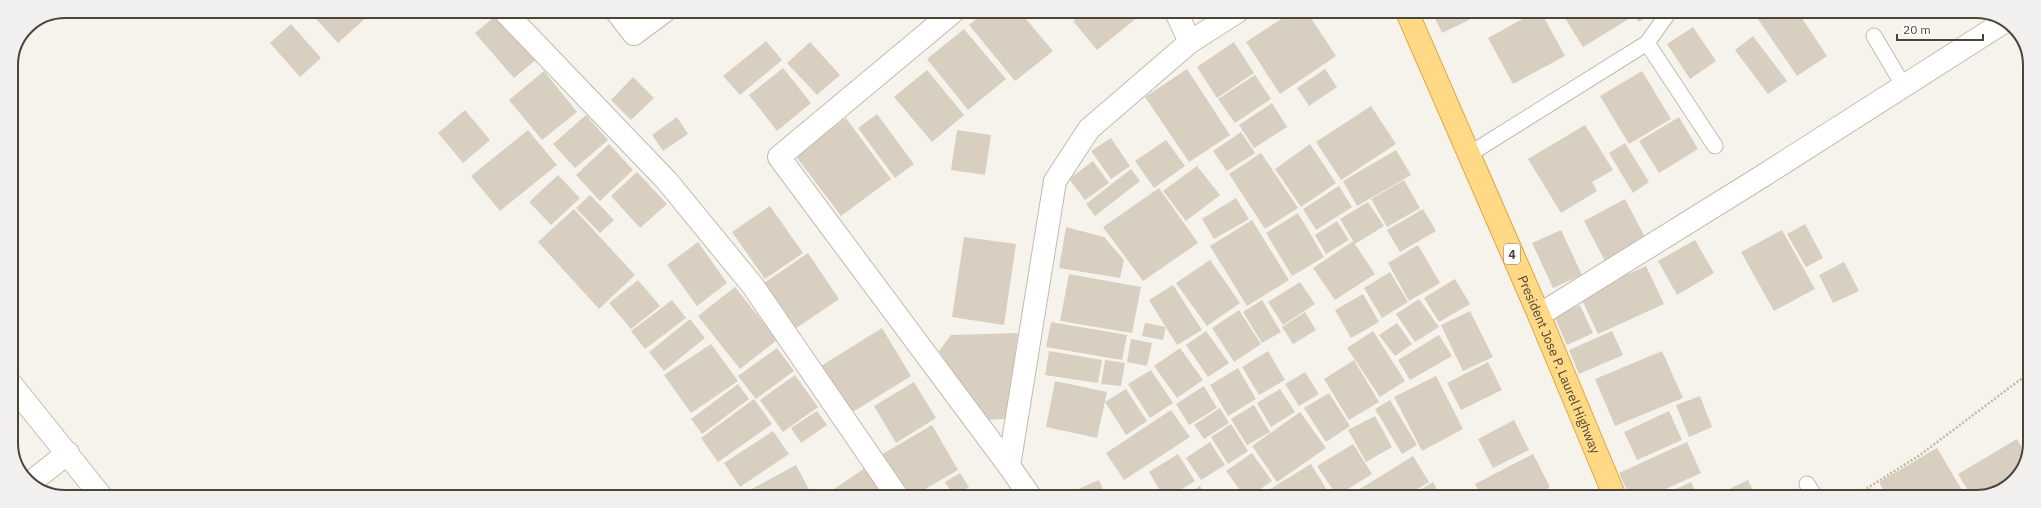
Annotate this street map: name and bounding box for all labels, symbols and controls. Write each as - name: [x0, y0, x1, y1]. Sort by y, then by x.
- scale bar: [1897, 16, 1983, 42]
- text: 20 m: [1903, 22, 1931, 37]
- road number: 4: [1504, 244, 1520, 264]
- street label: President Jose P. Laurel Highway: [1514, 273, 1605, 457]

